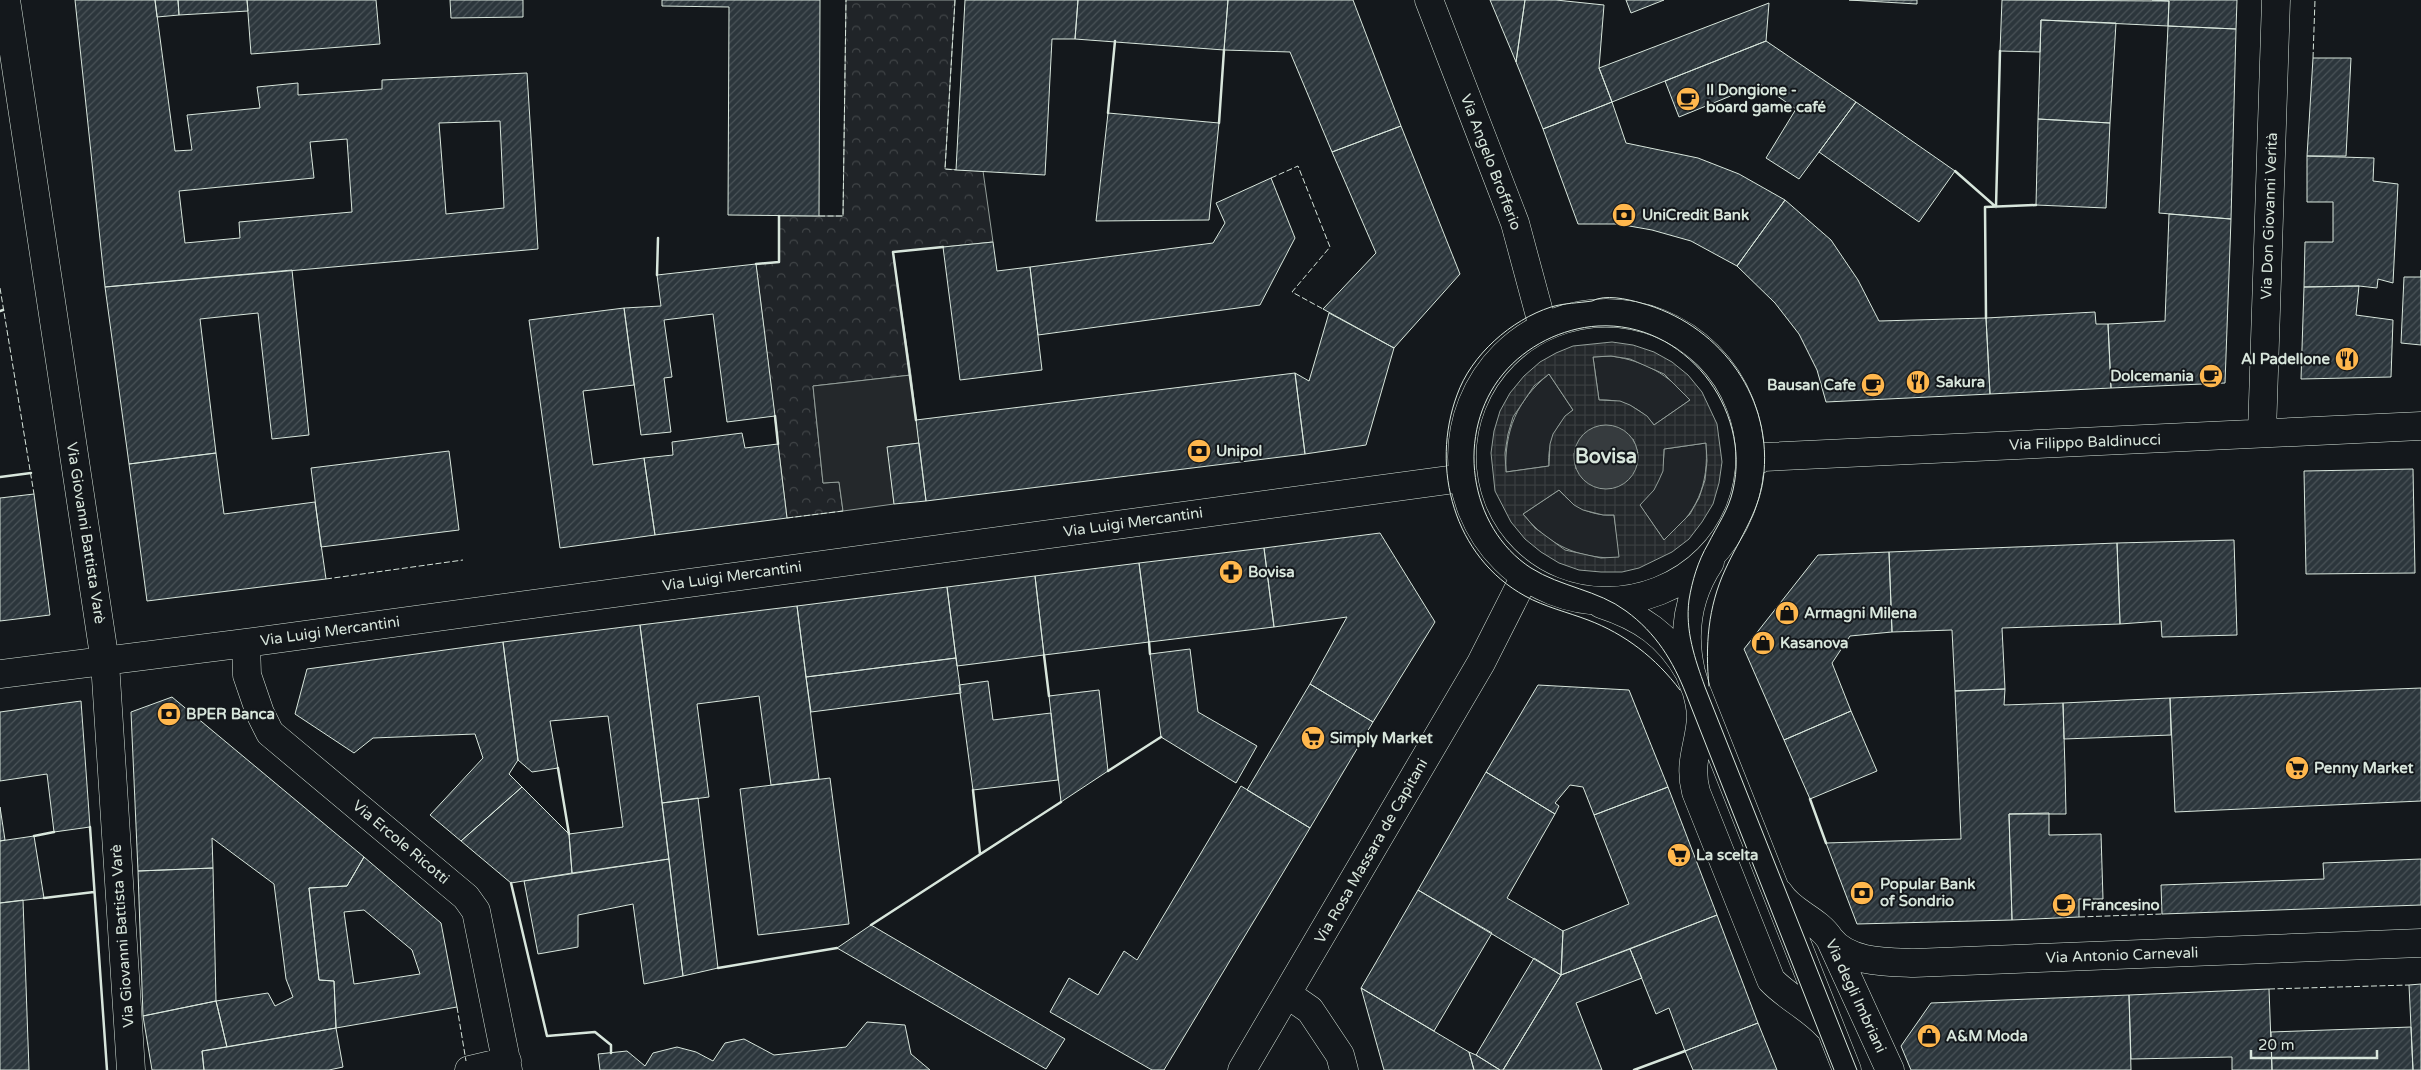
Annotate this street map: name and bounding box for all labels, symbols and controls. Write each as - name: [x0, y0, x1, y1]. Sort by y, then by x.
- place label: Il Dongione - board game café: [1706, 81, 1826, 117]
- cafe icon: Il Dongione - board game café: [1675, 86, 1701, 112]
- street label: Via Angelo Brofferio: [1457, 91, 1525, 233]
- street label: Via Don Giovanni Verità: [2257, 132, 2281, 300]
- bank icon: UniCredit Bank: [1611, 202, 1637, 228]
- place label: UniCredit Bank: [1642, 206, 1749, 224]
- restaurant icon: Al Padellone: [2334, 346, 2360, 372]
- place label: Al Padellone: [2241, 350, 2331, 368]
- cafe icon: Dolcemania: [2198, 363, 2224, 389]
- place label: Dolcemania: [2110, 367, 2194, 385]
- restaurant icon: Sakura: [1905, 369, 1931, 395]
- cafe icon: Bausan Cafe: [1860, 372, 1886, 398]
- place label: Sakura: [1936, 373, 1985, 391]
- place label: Bausan Cafe: [1767, 376, 1857, 394]
- street label: Via Filippo Baldinucci: [2009, 430, 2161, 454]
- bank icon: Unipol: [1186, 438, 1212, 464]
- street label: Via Giovanni Battista Varè: [63, 441, 109, 625]
- place label: Unipol: [1216, 442, 1262, 461]
- district label: Bovisa: [1575, 445, 1637, 469]
- street label: Via Luigi Mercantini: [1062, 503, 1204, 541]
- street label: Via Luigi Mercantini: [661, 557, 803, 595]
- pharmacy icon: Bovisa: [1218, 559, 1244, 585]
- place label: Bovisa: [1248, 563, 1295, 581]
- shop icon: Armagni Milena: [1774, 600, 1800, 626]
- place label: Armagni Milena: [1804, 604, 1917, 623]
- street label: Via Luigi Mercantini: [259, 612, 401, 650]
- shop icon: Kasanova: [1750, 630, 1776, 656]
- place label: Kasanova: [1780, 634, 1849, 652]
- bank icon: BPER Banca: [156, 701, 182, 727]
- place label: BPER Banca: [186, 705, 275, 723]
- supermarket icon: Simply Market: [1300, 725, 1326, 751]
- place label: Simply Market: [1330, 729, 1433, 748]
- street label: Via Rosa Massara de Capitani: [1311, 755, 1431, 947]
- supermarket icon: Penny Market: [2284, 755, 2310, 781]
- place label: Penny Market: [2314, 759, 2414, 778]
- street label: Via Ercole Ricotti: [349, 796, 453, 888]
- supermarket icon: La scelta: [1666, 842, 1692, 868]
- street label: Via Giovanni Battista Varè: [107, 844, 137, 1028]
- place label: La scelta: [1696, 846, 1759, 864]
- place label: Popular Bank of Sondrio: [1880, 875, 1976, 910]
- bank icon: Popular Bank of Sondrio: [1849, 880, 1875, 906]
- cafe icon: Francesino: [2051, 892, 2077, 918]
- place label: Francesino: [2082, 896, 2160, 914]
- street label: Via degli Imbriani: [1822, 936, 1890, 1056]
- street label: Via Antonio Carnevali: [2045, 943, 2199, 967]
- shop icon: A&M Moda: [1916, 1023, 1942, 1049]
- place label: A&M Moda: [1946, 1027, 2028, 1045]
- scale bar: [2251, 1028, 2377, 1060]
- text: 20 m: [2258, 1036, 2295, 1054]

